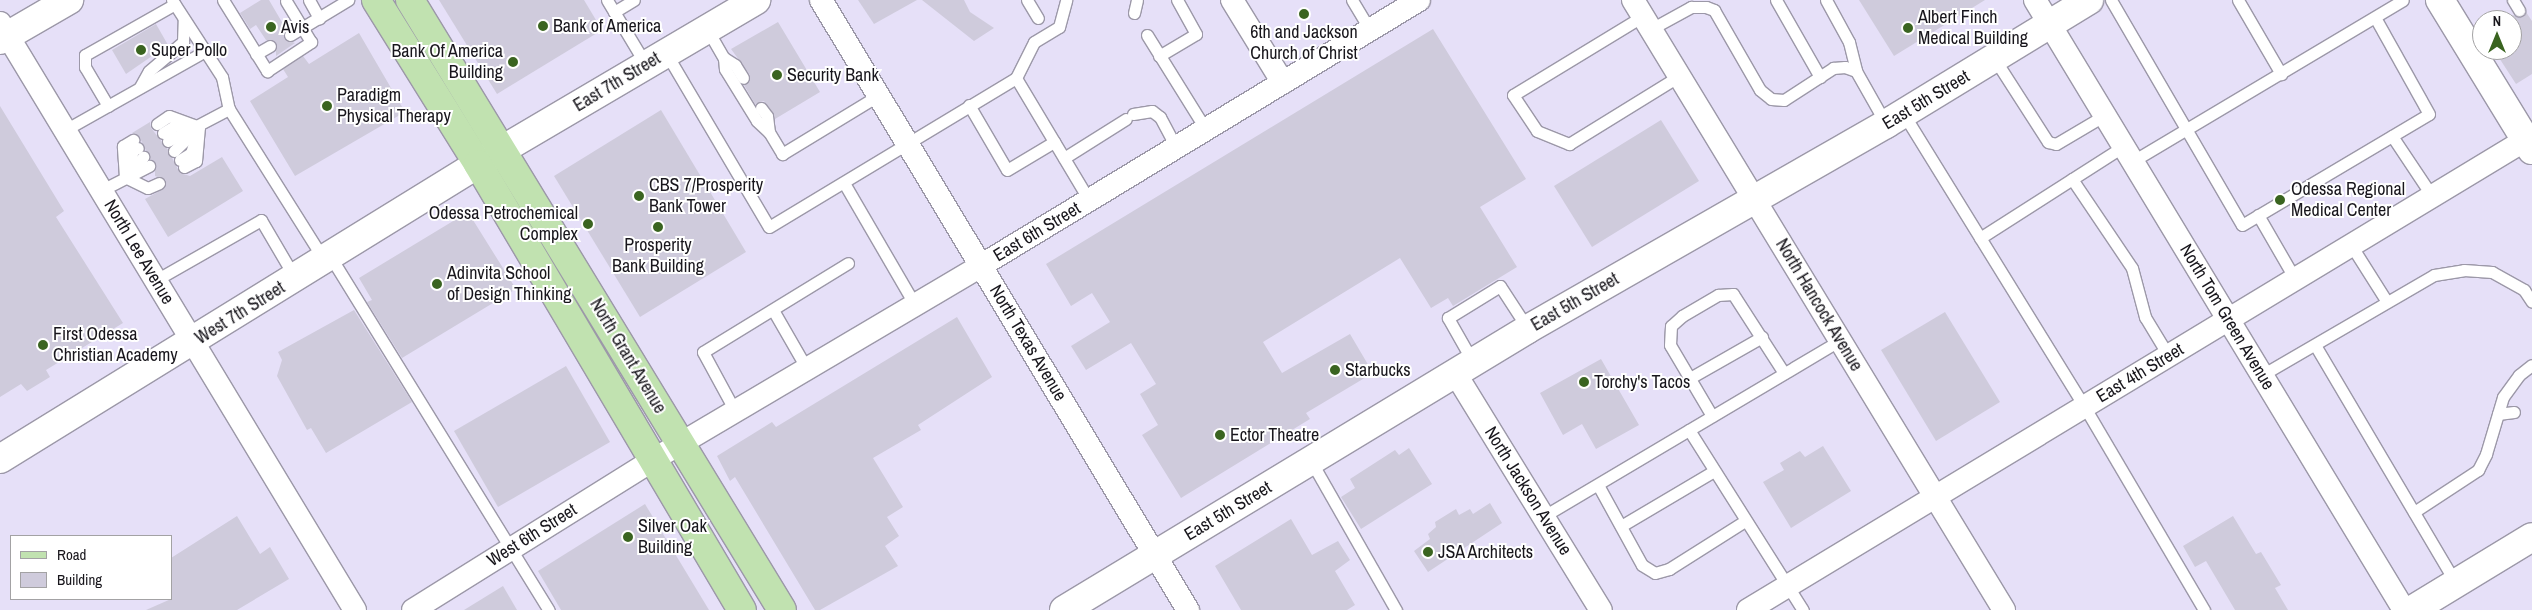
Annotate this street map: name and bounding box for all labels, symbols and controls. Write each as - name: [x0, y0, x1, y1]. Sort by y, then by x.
- place label: Albert Finch Medical Building: [1918, 7, 2028, 50]
- marker: 6th and Jackson Church of Christ: [1298, 8, 1310, 20]
- north arrow: [2472, 10, 2522, 60]
- text: N: [2493, 12, 2501, 30]
- place label: Bank of America: [553, 15, 662, 37]
- place label: Avis: [281, 16, 309, 38]
- marker: Bank of America: [537, 20, 549, 32]
- marker: Avis: [265, 21, 277, 33]
- place label: 6th and Jackson Church of Christ: [1250, 22, 1358, 64]
- marker: Albert Finch Medical Building: [1902, 22, 1914, 34]
- place label: Super Pollo: [151, 39, 227, 61]
- place label: Bank Of America Building: [391, 41, 503, 84]
- marker: Super Pollo: [135, 44, 147, 56]
- street label: East 7th Street: [570, 48, 664, 116]
- marker: Bank Of America Building: [507, 56, 519, 68]
- place label: Security Bank: [787, 64, 879, 86]
- street label: East 5th Street: [1879, 66, 1973, 134]
- marker: Security Bank: [771, 69, 783, 81]
- place label: Paradigm Physical Therapy: [337, 85, 451, 128]
- marker: Paradigm Physical Therapy: [321, 100, 333, 112]
- place label: CBS 7/Prosperity Bank Tower: [649, 175, 763, 218]
- place label: Odessa Regional Medical Center: [2291, 179, 2405, 222]
- marker: CBS 7/Prosperity Bank Tower: [633, 190, 645, 202]
- marker: Odessa Regional Medical Center: [2273, 193, 2287, 207]
- street label: North Lee Avenue: [99, 196, 179, 308]
- street label: East 6th Street: [990, 198, 1084, 266]
- place label: Odessa Petrochemical Complex: [429, 203, 578, 245]
- marker: Odessa Petrochemical Complex: [582, 218, 594, 230]
- marker: Prosperity Bank Building: [652, 221, 664, 233]
- street label: North Hancock Avenue: [1771, 234, 1867, 376]
- place label: Prosperity Bank Building: [612, 235, 704, 278]
- street label: North Tom Green Avenue: [2175, 240, 2279, 394]
- place label: Adinvita School of Design Thinking: [447, 263, 572, 306]
- street label: East 5th Street: [1527, 268, 1623, 336]
- street label: West 7th Street: [191, 277, 289, 349]
- marker: Adinvita School of Design Thinking: [431, 278, 443, 290]
- street label: North Texas Avenue: [985, 281, 1071, 405]
- street label: North Grant Avenue: [585, 294, 671, 418]
- place label: First Odessa Christian Academy: [53, 324, 179, 366]
- marker: First Odessa Christian Academy: [37, 339, 49, 351]
- street label: East 4th Street: [2093, 339, 2187, 407]
- place label: Starbucks: [1345, 359, 1411, 381]
- marker: Starbucks: [1329, 364, 1341, 376]
- place label: Torchy's Tacos: [1594, 371, 1691, 393]
- marker: Torchy's Tacos: [1578, 376, 1590, 388]
- street label: North Jackson Avenue: [1480, 422, 1576, 560]
- place label: Ector Theatre: [1230, 424, 1319, 446]
- marker: Ector Theatre: [1214, 429, 1226, 441]
- street label: East 5th Street: [1181, 477, 1275, 545]
- street label: West 6th Street: [483, 499, 581, 571]
- place label: Silver Oak Building: [638, 516, 707, 558]
- marker: Silver Oak Building: [622, 531, 634, 543]
- legend: [10, 535, 172, 600]
- place label: JSA Architects: [1438, 541, 1535, 563]
- text: Road: [57, 544, 86, 565]
- marker: JSA Architects: [1422, 546, 1434, 558]
- text: Building: [57, 569, 102, 590]

